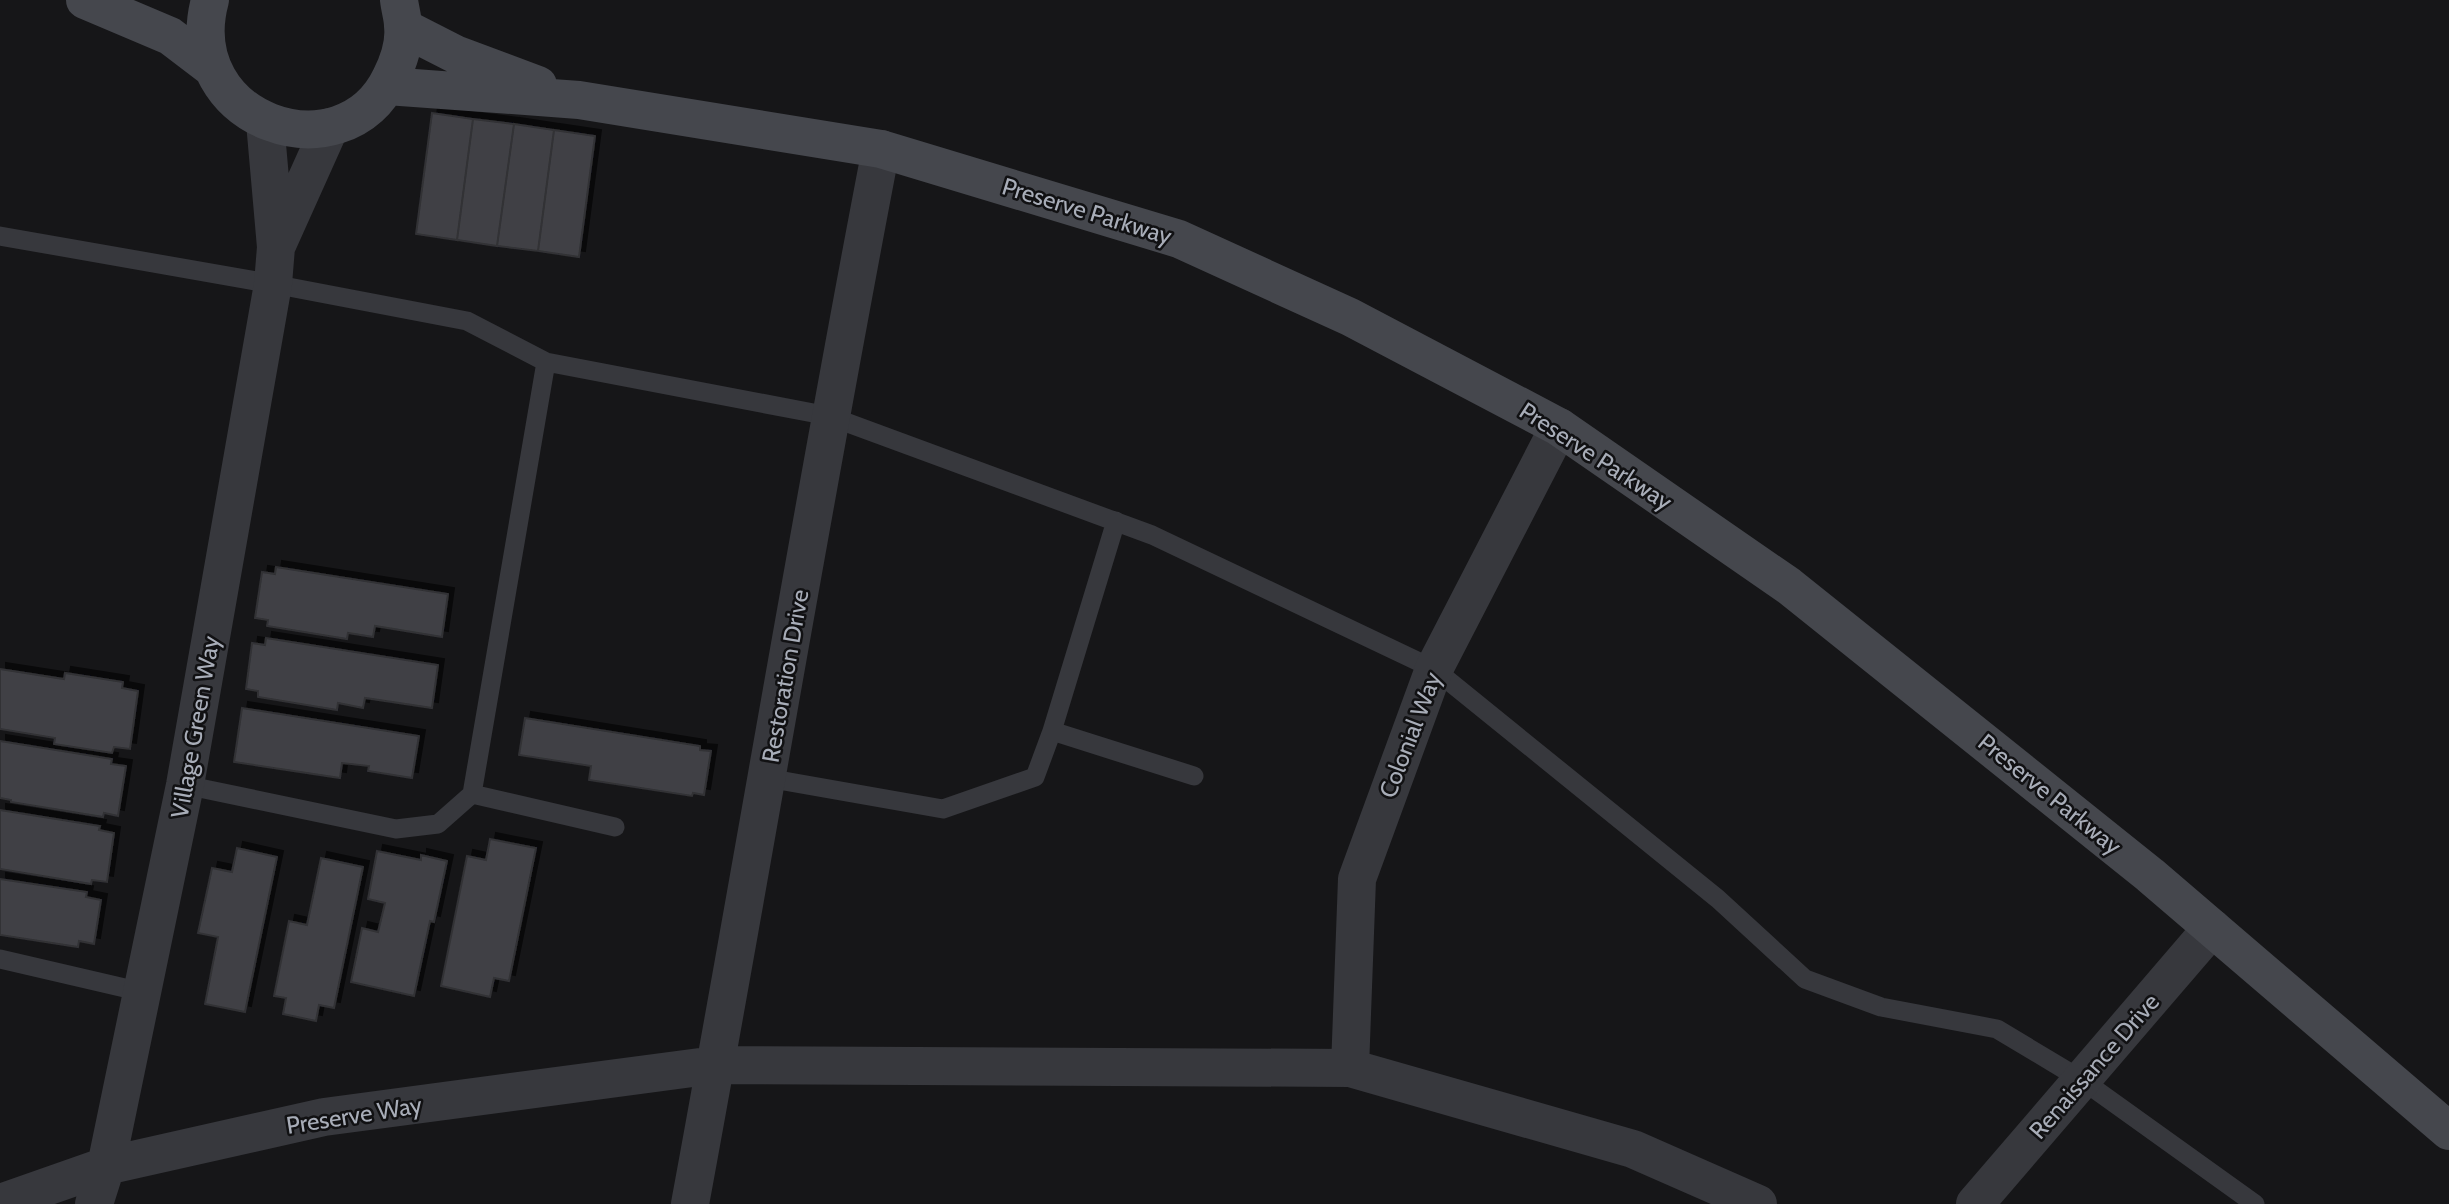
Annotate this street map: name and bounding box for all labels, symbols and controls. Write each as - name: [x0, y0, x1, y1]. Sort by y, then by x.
- street label: Preserve Parkway: [999, 171, 1175, 251]
- street label: Preserve Parkway: [1514, 396, 1678, 516]
- street label: Restoration Drive: [756, 587, 814, 765]
- street label: Village Green Way: [165, 633, 225, 821]
- street label: Colonial Way: [1373, 668, 1447, 802]
- street label: Preserve Parkway: [1973, 727, 2127, 861]
- street label: Renaissance Drive: [2023, 987, 2165, 1145]
- street label: Preserve Way: [284, 1090, 424, 1140]

